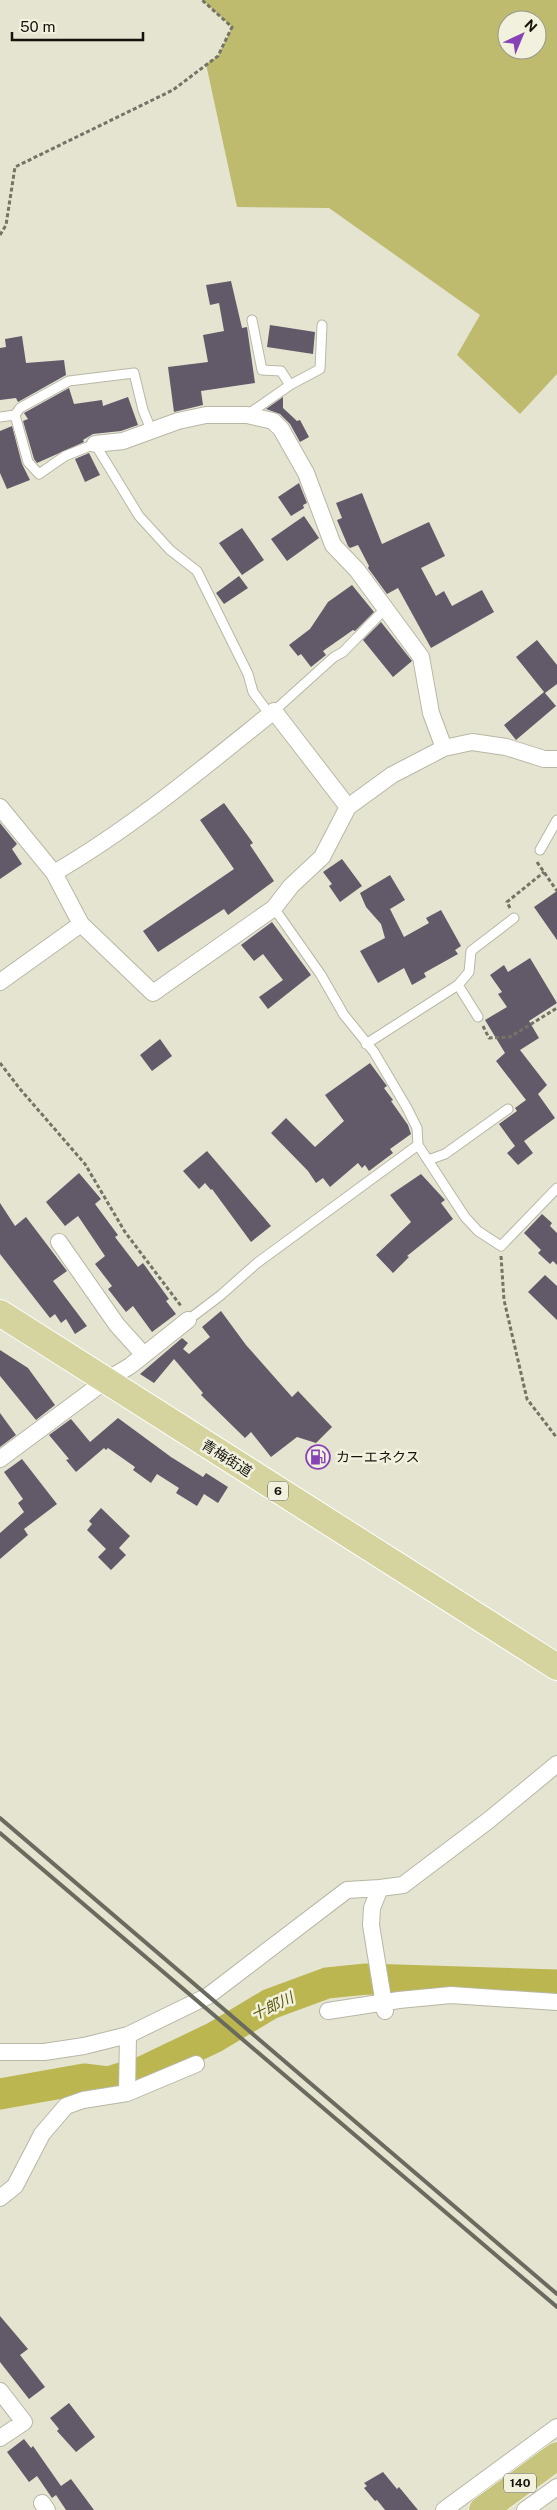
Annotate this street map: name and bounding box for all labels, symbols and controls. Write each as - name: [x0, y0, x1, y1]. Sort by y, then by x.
- scale bar: [12, 10, 144, 42]
- north arrow: [497, 10, 547, 60]
- text: N: [522, 16, 541, 35]
- text: 50 m: [20, 18, 55, 35]
- street label: 青梅街道: [199, 1436, 255, 1480]
- fuel station icon: カーエネクス: [305, 1444, 331, 1470]
- place label: カーエネクス: [336, 1449, 420, 1465]
- road number: 6: [268, 1482, 288, 1500]
- water label: 十郎川: [248, 1988, 298, 2023]
- road number: 140: [504, 2474, 536, 2492]

